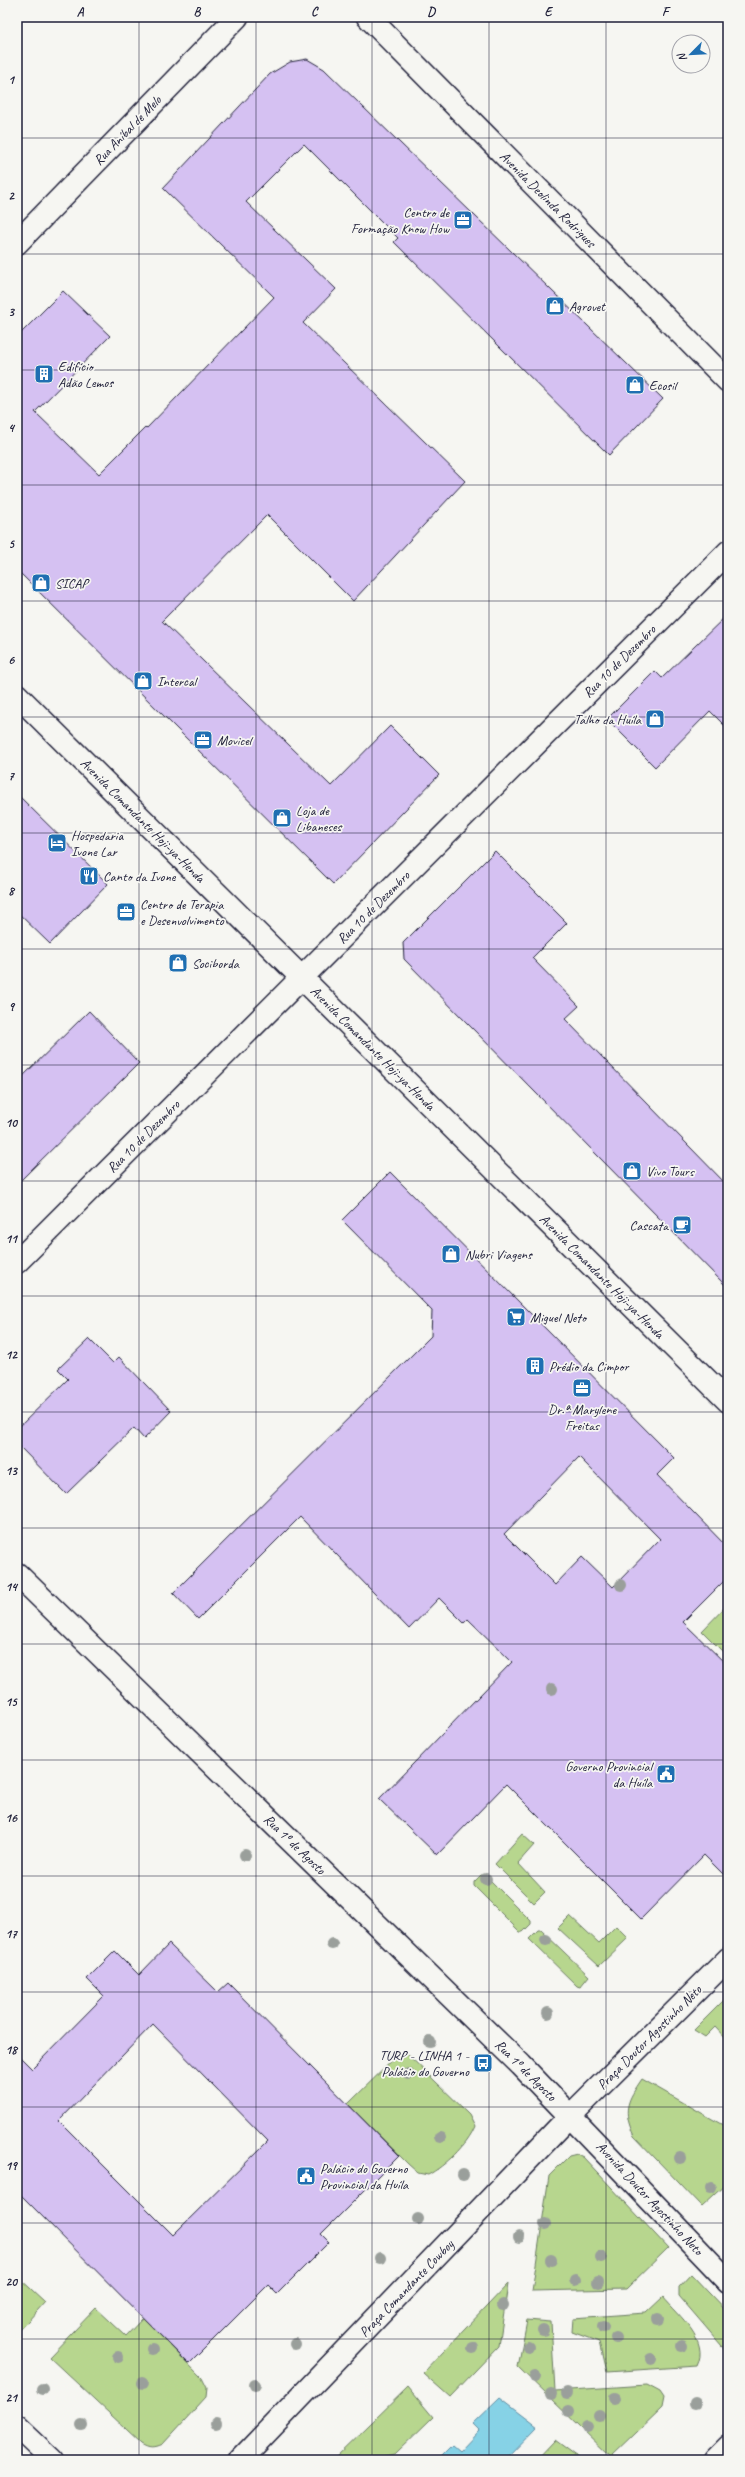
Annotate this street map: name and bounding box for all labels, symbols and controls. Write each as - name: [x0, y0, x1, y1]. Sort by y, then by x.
- text: A: [77, 4, 85, 20]
- text: B: [194, 4, 202, 20]
- text: C: [311, 4, 319, 20]
- text: D: [427, 4, 436, 20]
- text: E: [545, 4, 554, 20]
- text: F: [662, 4, 671, 20]
- north arrow: [671, 34, 711, 74]
- text: N: [673, 50, 690, 64]
- text: 1: [8, 72, 16, 88]
- street label: Rua Aníbal de Melo: [90, 91, 166, 169]
- street label: Avenida Deolinda Rodrigues: [496, 148, 600, 252]
- text: 2: [8, 188, 15, 204]
- place label: Centro de Formação Know How: [351, 204, 451, 237]
- office icon: Centro de Formação Know How: [452, 209, 474, 231]
- shop icon: Agrovet: [544, 295, 566, 317]
- place label: Agrovet: [569, 298, 606, 315]
- text: 3: [8, 304, 15, 320]
- place label: Edifício Adão Lemos: [58, 358, 114, 391]
- building icon: Edifício Adão Lemos: [33, 363, 55, 385]
- shop icon: Ecosil: [624, 374, 646, 396]
- place label: Ecosil: [649, 377, 679, 394]
- text: 4: [8, 420, 16, 436]
- text: 5: [8, 536, 15, 552]
- shop icon: SICAP: [30, 572, 52, 594]
- place label: SICAP: [55, 575, 90, 592]
- street label: Rua 10 de Dezembro: [579, 621, 660, 701]
- text: 6: [8, 652, 15, 668]
- shop icon: Intercal: [132, 670, 154, 692]
- place label: Intercal: [157, 673, 199, 690]
- shop icon: Talho da Huíla: [644, 708, 666, 730]
- place label: Talho da Huíla: [574, 711, 642, 728]
- office icon: Movicel: [192, 729, 214, 751]
- place label: Movicel: [217, 732, 254, 749]
- street label: Avenida Comandante Hoji-ya-Henda: [77, 755, 209, 887]
- text: 7: [8, 768, 15, 784]
- place label: Loja de Libaneses: [296, 802, 343, 835]
- shop icon: Loja de Libaneses: [271, 807, 293, 829]
- place label: Hospedaria Ivone Lar: [71, 827, 124, 860]
- hotel icon: Hospedaria Ivone Lar: [46, 832, 68, 854]
- restaurant icon: Canto da Ivone: [78, 865, 100, 887]
- street label: Rua 10 de Dezembro: [333, 867, 414, 947]
- place label: Canto da Ivone: [103, 868, 177, 885]
- text: 8: [8, 883, 16, 899]
- place label: Centro de Terapia e Desenvolvimento: [140, 896, 225, 929]
- office icon: Centro de Terapia e Desenvolvimento: [115, 901, 137, 923]
- shop icon: Sociborda: [167, 952, 189, 974]
- place label: Sociborda: [192, 955, 240, 972]
- street label: Avenida Comandante Hoji-ya-Henda: [307, 983, 439, 1115]
- text: 9: [8, 999, 15, 1015]
- street label: Rua 10 de Dezembro: [103, 1096, 184, 1176]
- text: 10: [5, 1115, 18, 1131]
- shop icon: Vivo Tours: [621, 1160, 643, 1182]
- place label: Vivo Tours: [646, 1163, 695, 1180]
- street label: Avenida Comandante Hoji-ya-Henda: [536, 1211, 668, 1343]
- cafe icon: Cascata: [671, 1214, 693, 1236]
- place label: Cascata: [630, 1217, 669, 1234]
- text: 11: [5, 1231, 19, 1247]
- shop icon: Nubri Viagens: [440, 1243, 462, 1265]
- place label: Nubri Viagens: [465, 1246, 533, 1263]
- supermarket icon: Miguel Neto: [505, 1306, 527, 1328]
- place label: Miguel Neto: [530, 1309, 588, 1326]
- text: 12: [5, 1347, 18, 1363]
- building icon: Prédio da Cimpor: [524, 1355, 546, 1377]
- place label: Prédio da Cimpor: [549, 1358, 629, 1375]
- office icon: Dr.ª Marylene Freitas: [571, 1377, 593, 1399]
- place label: Dr.ª Marylene Freitas: [548, 1401, 617, 1434]
- text: 13: [5, 1463, 18, 1479]
- text: 14: [5, 1579, 19, 1595]
- text: 15: [5, 1694, 18, 1710]
- place label: Governo Provincial da Huíla: [565, 1758, 655, 1791]
- public building icon: Governo Provincial da Huíla: [655, 1763, 677, 1785]
- text: 16: [5, 1810, 18, 1826]
- street label: Rua 1º de Agosto: [260, 1811, 330, 1879]
- text: 17: [5, 1926, 18, 1942]
- street label: Praça Doutor Agostinho Neto: [594, 1981, 706, 2093]
- street label: Rua 1º de Agosto: [491, 2036, 561, 2105]
- text: 18: [5, 2042, 19, 2058]
- place label: TURP - LINHA 1 - Palácio do Governo: [379, 2047, 470, 2080]
- bus stop icon: TURP - LINHA 1 - Palácio do Governo: [472, 2052, 494, 2074]
- street label: Avenida Doutor Agostinho Neto: [593, 2138, 708, 2260]
- text: 19: [5, 2158, 18, 2174]
- place label: Palácio do Governo Provincial da Huíla: [320, 2160, 409, 2193]
- public building icon: Palácio do Governo Provincial da Huíla: [295, 2165, 317, 2187]
- street label: Praça Comandante Cowboy: [356, 2235, 458, 2340]
- text: 20: [5, 2274, 18, 2290]
- text: 21: [5, 2390, 19, 2406]

